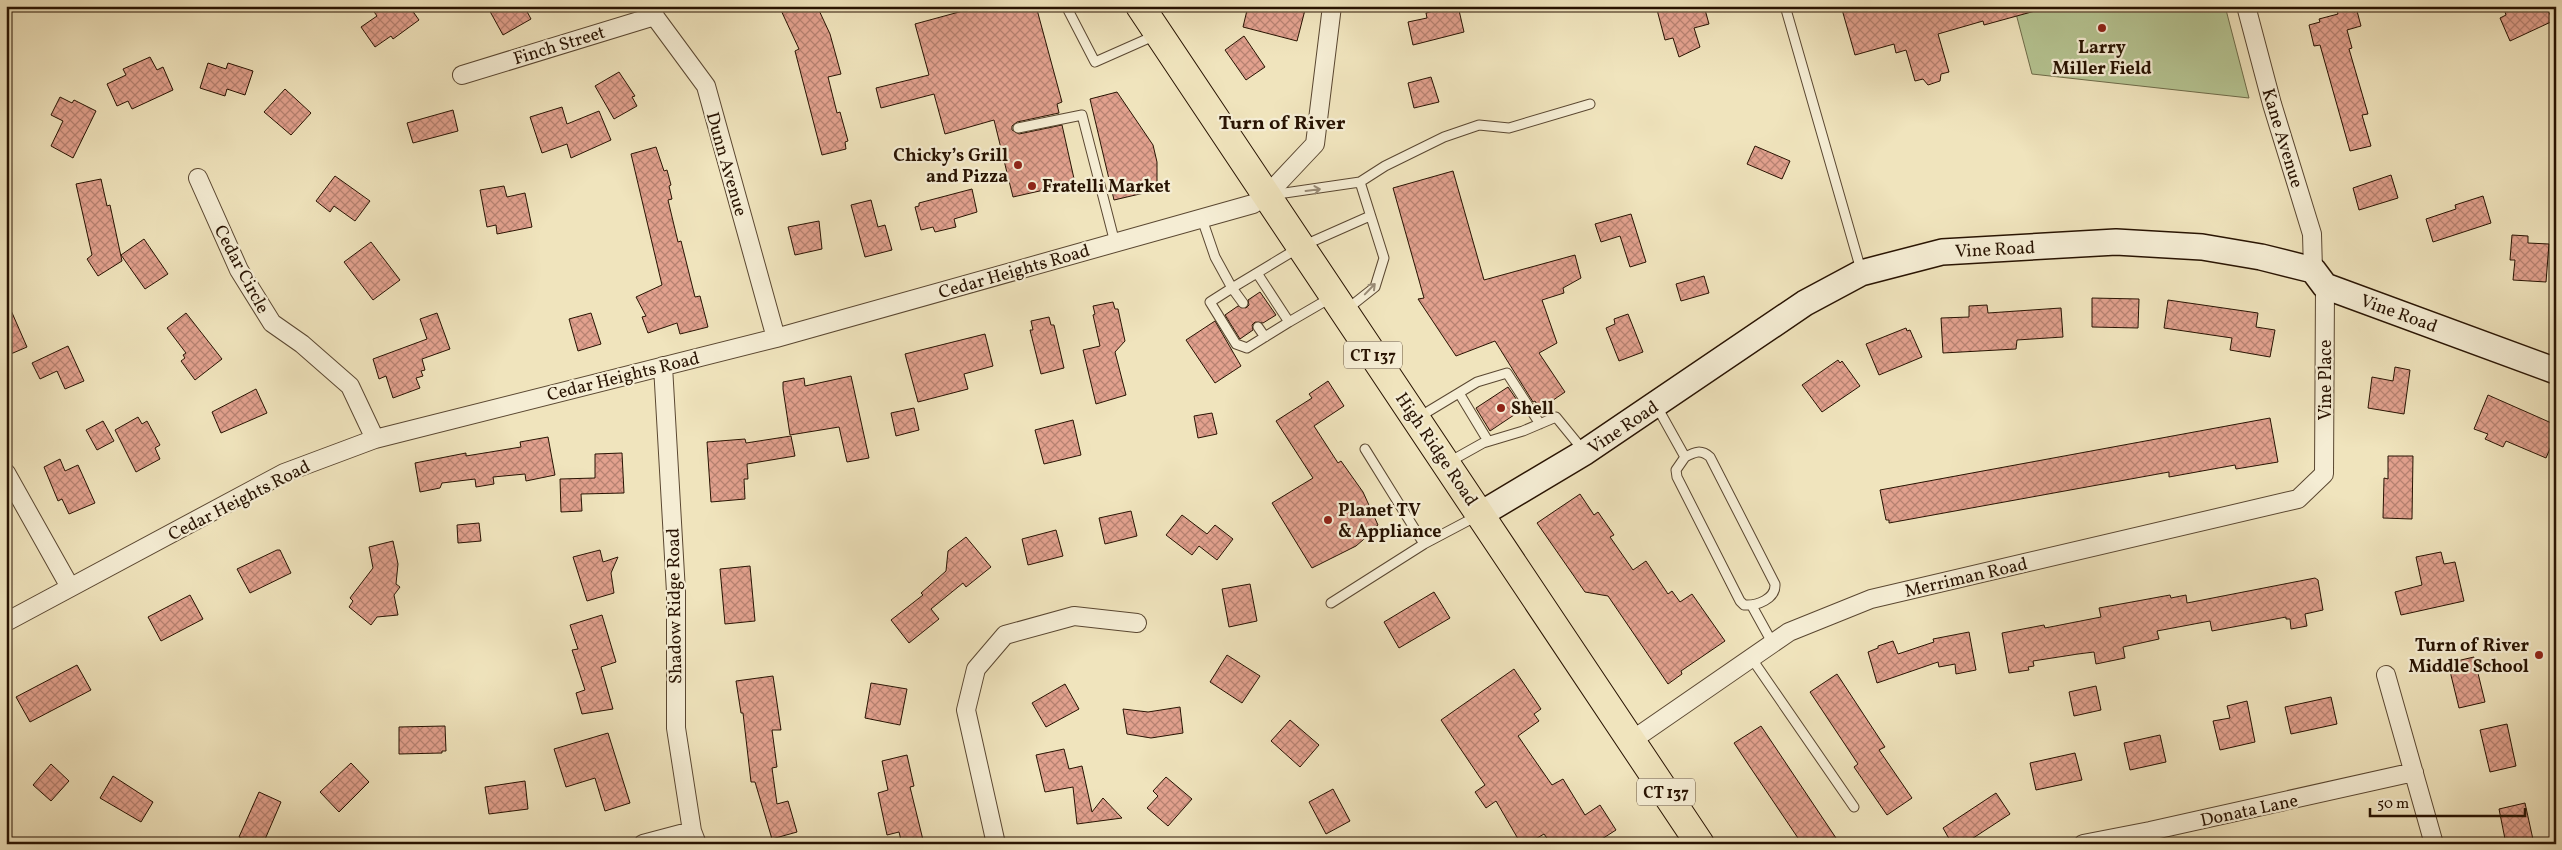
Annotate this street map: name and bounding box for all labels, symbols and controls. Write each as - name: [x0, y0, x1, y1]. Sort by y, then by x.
- street label: Finch Street: [510, 21, 608, 72]
- marker: Larry Miller Field: [2096, 22, 2108, 34]
- place label: Larry Miller Field: [2052, 36, 2152, 82]
- street label: Kane Avenue: [2255, 86, 2309, 191]
- street label: Dunn Avenue: [699, 109, 752, 219]
- district label: Turn of River: [1219, 110, 1346, 138]
- place label: Chicky’s Grill and Pizza: [893, 144, 1008, 190]
- marker: Chicky’s Grill and Pizza: [1012, 159, 1024, 171]
- place label: Fratelli Market: [1042, 175, 1171, 200]
- marker: Fratelli Market: [1026, 180, 1038, 192]
- one-way arrow: [1305, 185, 1321, 195]
- street label: Cedar Circle: [207, 221, 274, 318]
- street label: Vine Road: [1954, 236, 2036, 265]
- street label: Cedar Heights Road: [936, 239, 1093, 306]
- one-way arrow: [1364, 283, 1376, 295]
- street label: Vine Road: [2356, 289, 2441, 340]
- street label: Vine Place: [2314, 339, 2339, 421]
- road number: CT 137: [1344, 342, 1402, 368]
- street label: Cedar Heights Road: [545, 346, 702, 408]
- street label: High Ridge Road: [1388, 388, 1483, 512]
- street label: Vine Road: [1584, 395, 1664, 461]
- place label: Shell: [1511, 397, 1554, 422]
- marker: Shell: [1495, 402, 1507, 414]
- street label: Cedar Heights Road: [164, 455, 315, 548]
- place label: Planet TV & Appliance: [1338, 499, 1442, 545]
- marker: Planet TV & Appliance: [1322, 514, 1334, 526]
- street label: Shadow Ridge Road: [662, 528, 689, 684]
- street label: Merriman Road: [1902, 552, 2030, 605]
- place label: Turn of River Middle School: [2408, 634, 2529, 680]
- marker: Turn of River Middle School: [2533, 649, 2545, 661]
- road number: CT 137: [1637, 779, 1695, 806]
- scale bar: [2370, 785, 2524, 817]
- street label: Donata Lane: [2198, 789, 2301, 834]
- text: 50 m: [2377, 794, 2409, 815]

